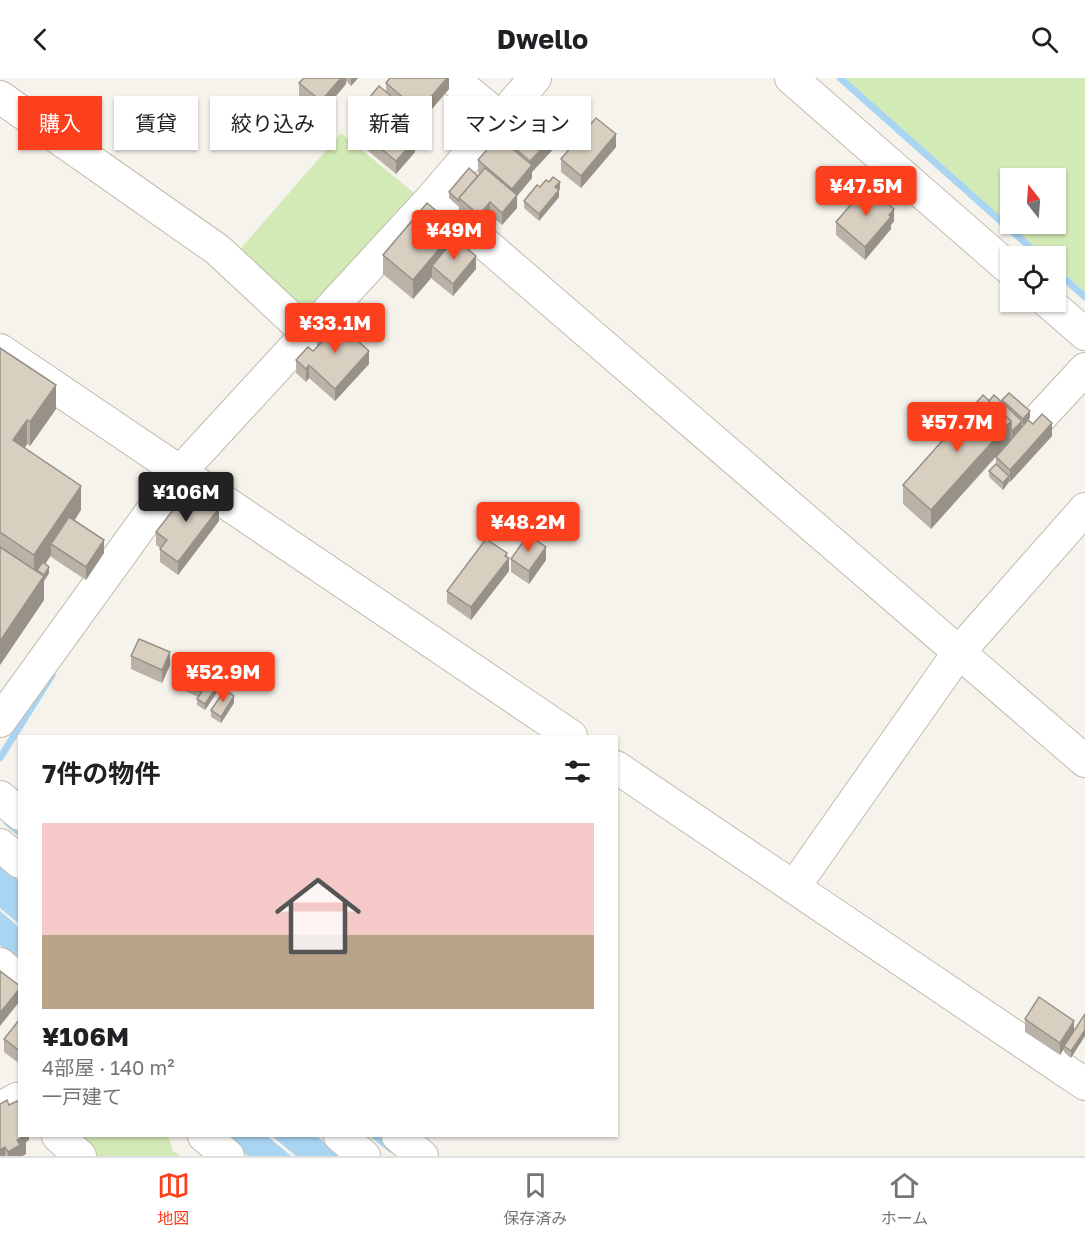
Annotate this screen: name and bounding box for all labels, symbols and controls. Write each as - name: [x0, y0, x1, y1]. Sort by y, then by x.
- icon: back: [24, 23, 57, 56]
- text: Dwello: [497, 23, 588, 55]
- icon: search: [1028, 23, 1061, 56]
- chip: 購入: [18, 96, 102, 150]
- chip: 賃貸: [114, 96, 198, 150]
- chip: 絞り込み: [210, 96, 336, 150]
- chip: 新着: [348, 96, 432, 150]
- chip: マンション: [444, 96, 591, 150]
- pin: ¥47.5M: [817, 166, 915, 217]
- north arrow: [1000, 168, 1066, 234]
- map controls: [1000, 168, 1066, 312]
- text: ¥47.5M: [830, 173, 903, 197]
- pin: ¥49M: [418, 210, 490, 261]
- text: ¥49M: [426, 217, 482, 241]
- button: locate: [1000, 246, 1066, 312]
- pin: ¥33.1M: [286, 303, 384, 354]
- text: ¥33.1M: [299, 310, 371, 334]
- pin: ¥57.7M: [908, 402, 1006, 453]
- text: ¥57.7M: [921, 409, 993, 433]
- pin: ¥106M: [144, 472, 228, 523]
- text: ¥106M: [153, 479, 220, 503]
- pin: ¥48.2M: [479, 502, 577, 553]
- text: ¥48.2M: [491, 509, 565, 533]
- pin: ¥52.9M: [174, 652, 272, 703]
- text: ¥52.9M: [186, 659, 260, 683]
- icon: filters: [561, 755, 594, 788]
- text: 7件の物件: [42, 758, 160, 789]
- icon: home: [264, 862, 372, 970]
- text: ¥106M: [42, 1021, 129, 1052]
- text: 4部屋 · 140 m²: [42, 1055, 174, 1079]
- text: 一戸建て: [42, 1084, 122, 1108]
- tab: 地図: [157, 1169, 190, 1229]
- tab: 保存済み: [503, 1169, 567, 1229]
- tab: ホーム: [881, 1169, 928, 1229]

